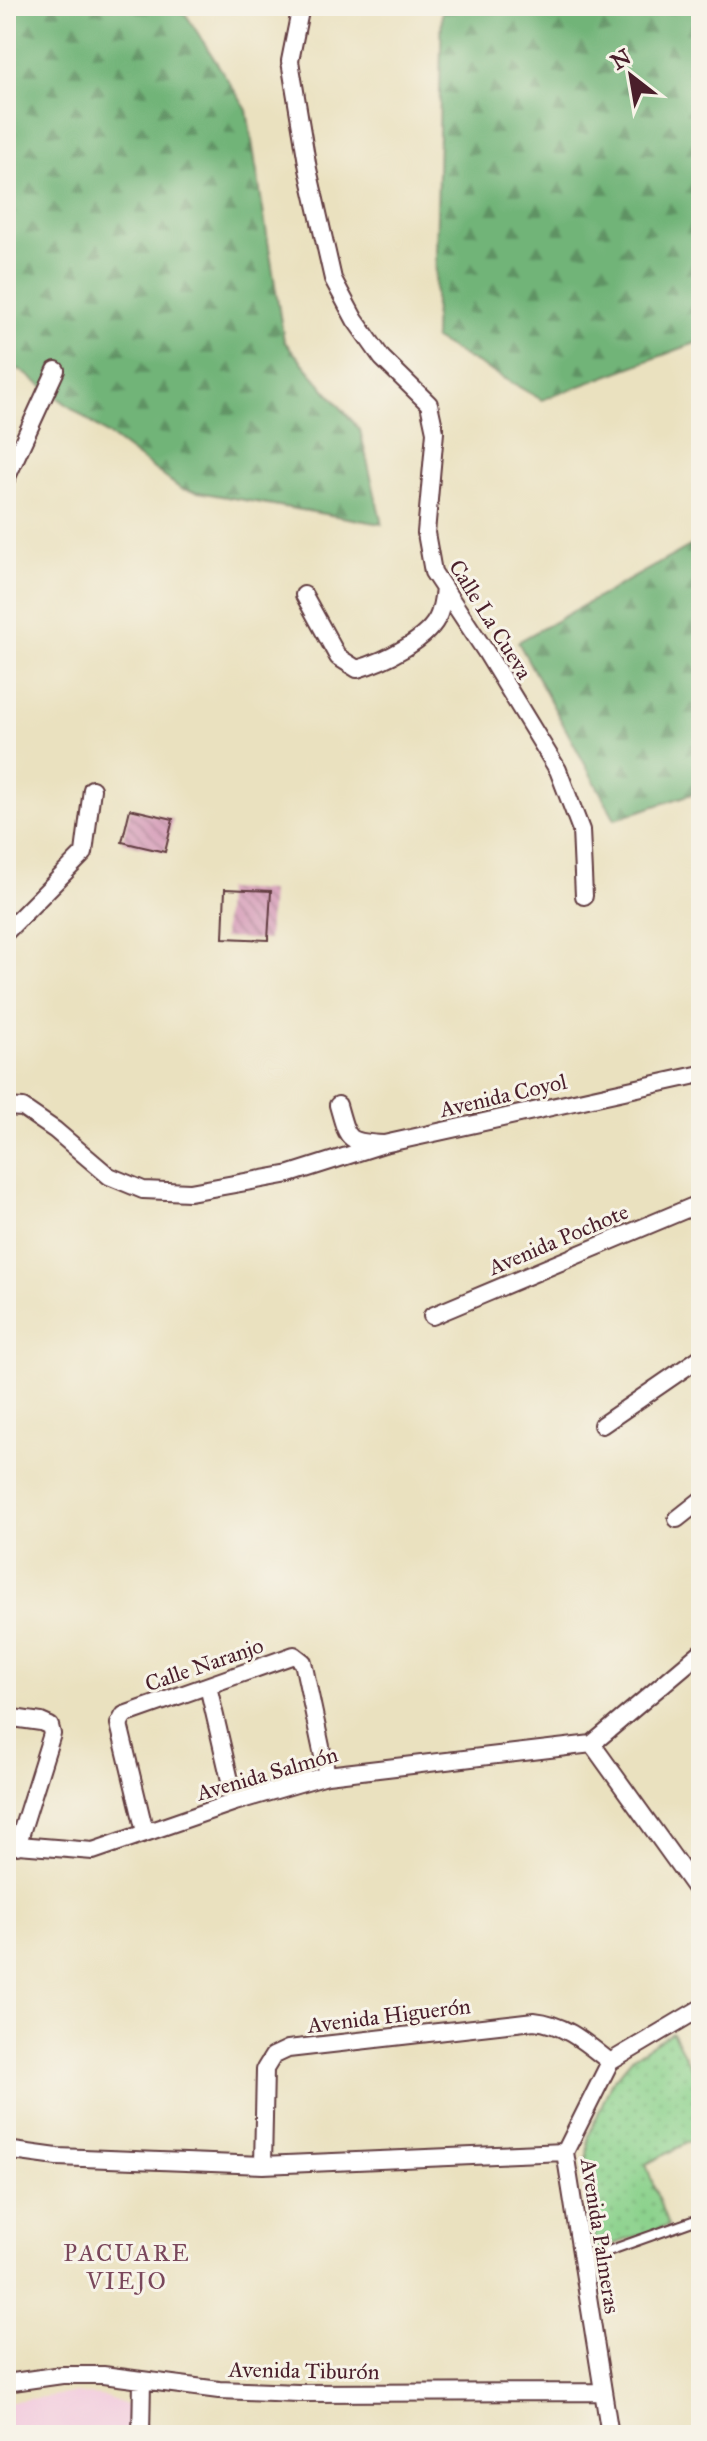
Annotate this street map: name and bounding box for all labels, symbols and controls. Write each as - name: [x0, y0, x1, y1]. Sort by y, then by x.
- north arrow: [591, 36, 671, 116]
- text: N: [606, 43, 636, 76]
- street label: Calle La Cueva: [443, 554, 538, 685]
- street label: Avenida Coyol: [436, 1068, 569, 1123]
- street label: Avenida Pochote: [483, 1198, 632, 1281]
- street label: Calle Naranjo: [141, 1632, 267, 1697]
- street label: Avenida Salmón: [192, 1740, 341, 1807]
- street label: Avenida Higuerón: [305, 1992, 472, 2039]
- street label: Avenida Palmeras: [575, 2155, 626, 2316]
- district label: PACUARE VIEJO: [63, 2238, 191, 2296]
- street label: Avenida Tiburón: [227, 2356, 380, 2385]

